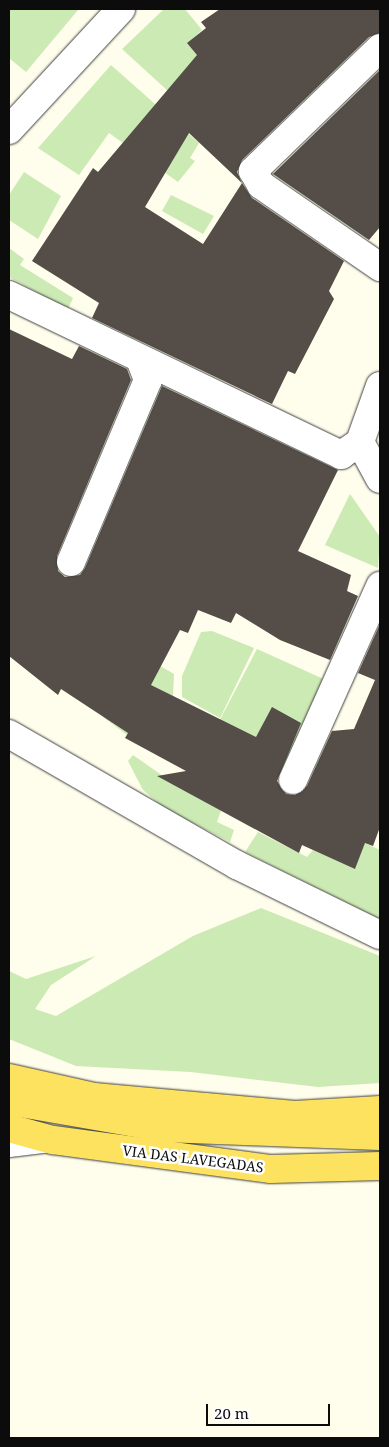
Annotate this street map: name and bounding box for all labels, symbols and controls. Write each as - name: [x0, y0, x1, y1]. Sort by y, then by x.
- street label: VIA DAS LAVEGADAS: [121, 1142, 265, 1176]
- scale bar: [209, 1394, 333, 1426]
- text: 20 m: [214, 1403, 249, 1423]

